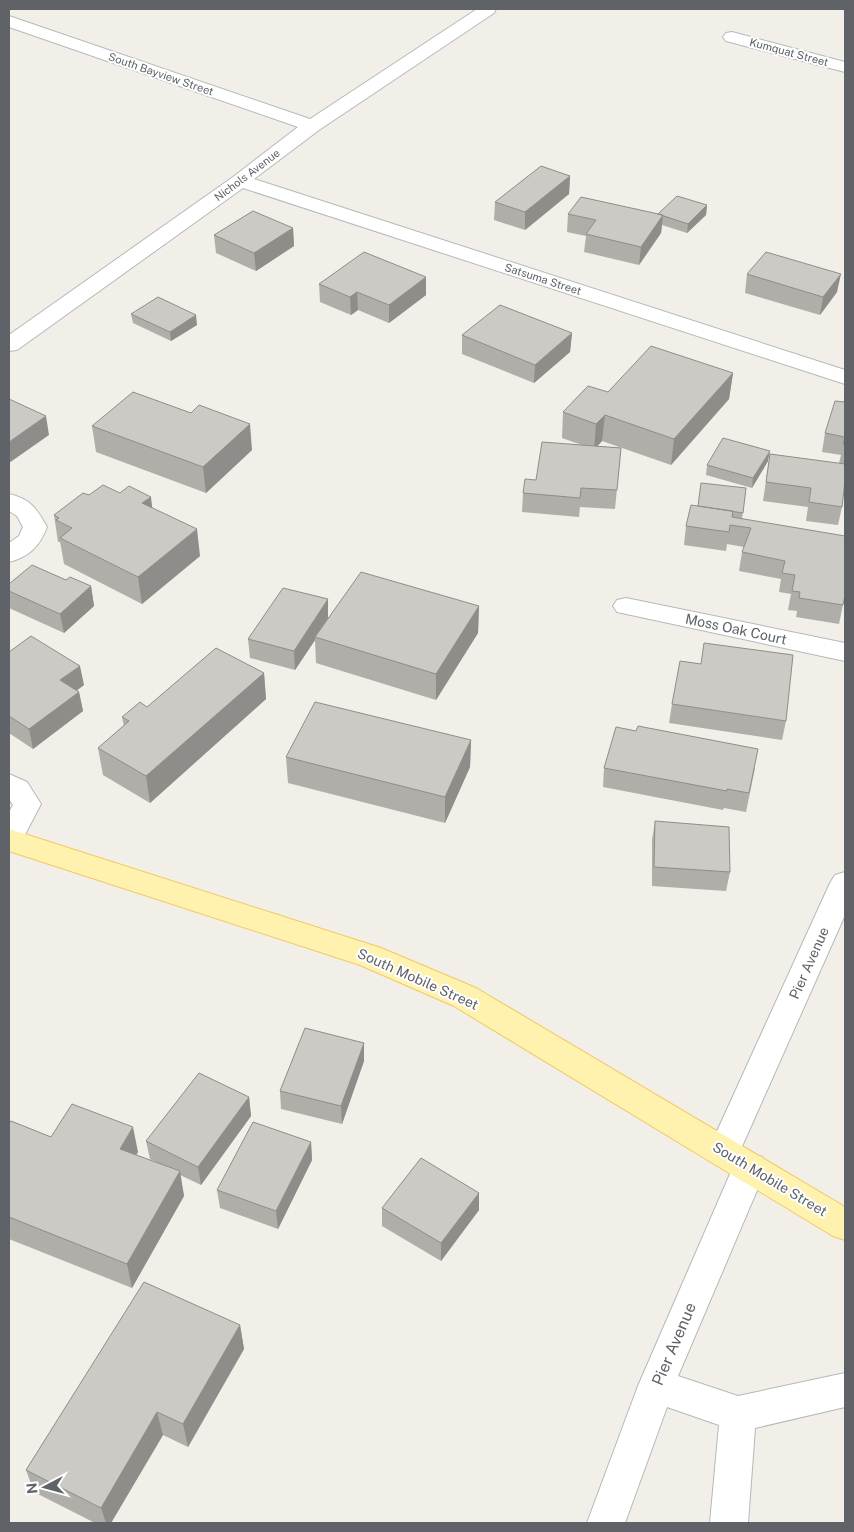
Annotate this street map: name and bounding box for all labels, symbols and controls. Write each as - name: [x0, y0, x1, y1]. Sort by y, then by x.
- street label: Kumquat Street: [748, 36, 830, 68]
- street label: South Bayview Street: [107, 50, 215, 98]
- street label: Nichols Avenue: [212, 147, 282, 203]
- street label: Satsuma Street: [503, 261, 583, 297]
- street label: Moss Oak Court: [684, 610, 788, 648]
- street label: Pier Avenue: [786, 924, 832, 1002]
- street label: South Mobile Street: [355, 945, 481, 1013]
- street label: South Mobile Street: [710, 1139, 830, 1219]
- street label: Pier Avenue: [648, 1300, 700, 1388]
- north arrow: [20, 1462, 70, 1512]
- text: N: [24, 1482, 41, 1495]

